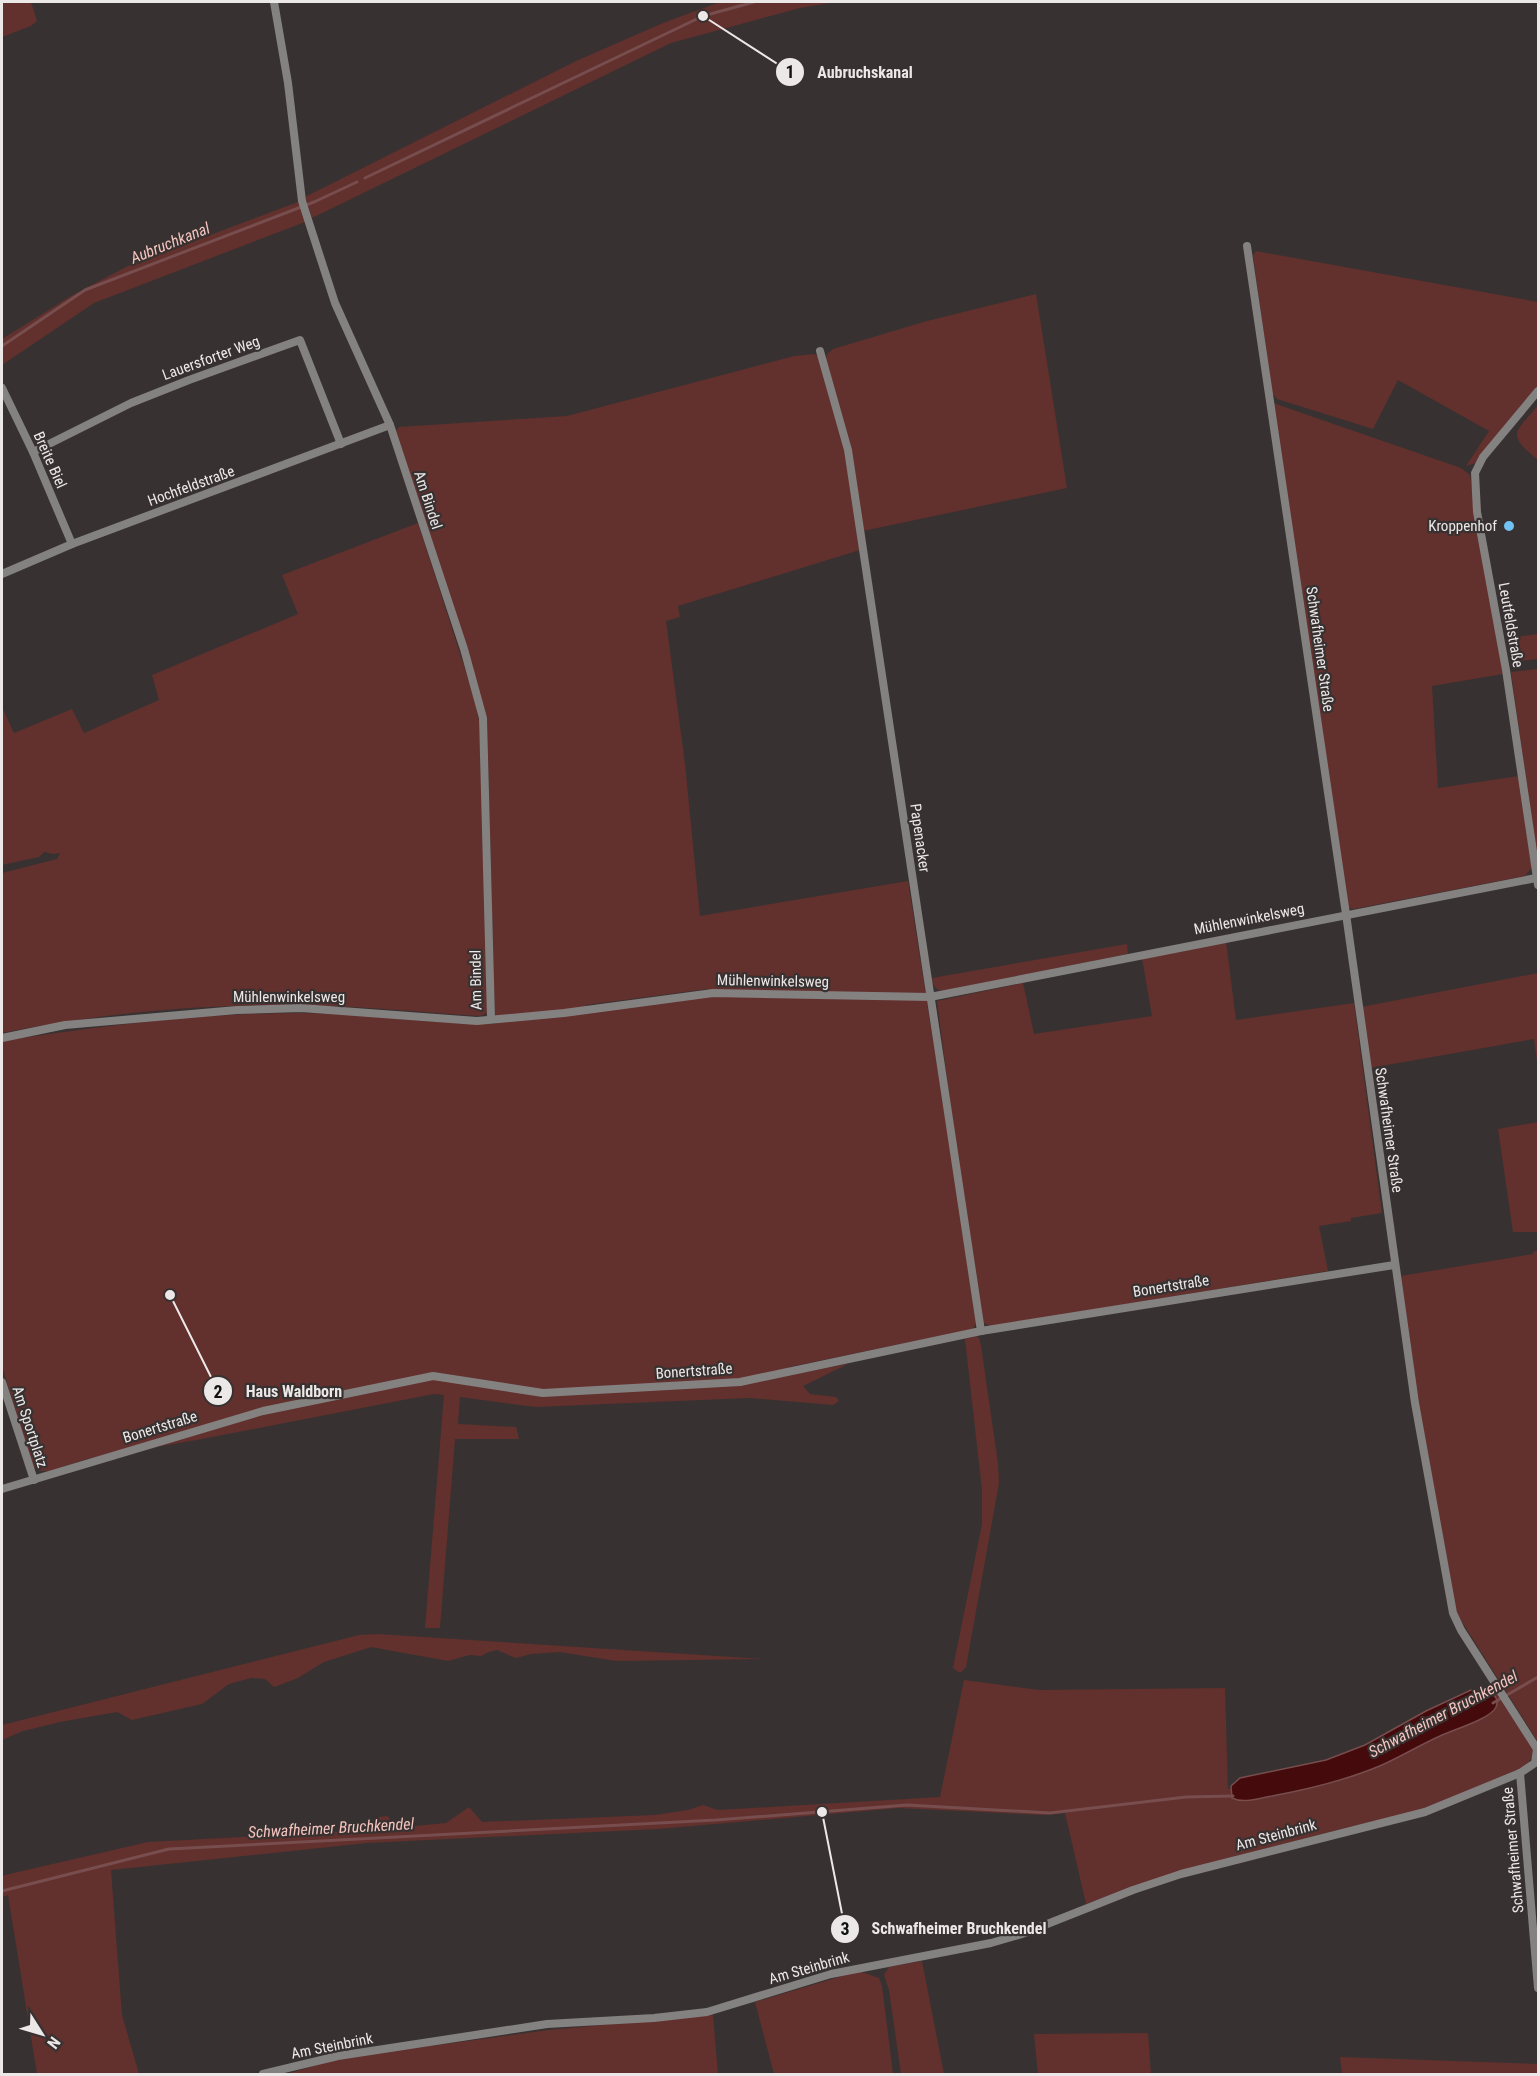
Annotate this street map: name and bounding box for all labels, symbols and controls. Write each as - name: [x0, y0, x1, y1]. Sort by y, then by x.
- callout: Aubruchskanal: [775, 55, 924, 89]
- text: 1: [785, 61, 795, 82]
- text: Aubruchskanal: [817, 63, 913, 82]
- water label: Aubruchkanal: [127, 218, 213, 268]
- street label: Lauersforter Weg: [160, 332, 262, 384]
- street label: Breite Biel: [30, 429, 70, 491]
- street label: Hochfeldstraße: [145, 462, 237, 510]
- street label: Am Bindel: [410, 469, 446, 531]
- place label: Kroppenhof: [1428, 517, 1497, 535]
- marker: Kroppenhof: [1502, 519, 1516, 533]
- street label: Leutfeldstraße: [1495, 581, 1527, 669]
- street label: Schwafheimer Straße: [1302, 585, 1338, 713]
- street label: Papenacker: [906, 802, 934, 874]
- street label: Mühlenwinkelsweg: [1192, 899, 1306, 939]
- street label: Am Bindel: [466, 950, 486, 1010]
- street label: Mühlenwinkelsweg: [717, 971, 829, 991]
- street label: Mühlenwinkelsweg: [233, 988, 345, 1006]
- street label: Schwafheimer Straße: [1371, 1066, 1407, 1194]
- street label: Bonertstraße: [1132, 1271, 1210, 1301]
- street label: Bonertstraße: [655, 1359, 733, 1383]
- callout: Haus Waldborn: [203, 1374, 354, 1408]
- text: 2: [213, 1381, 223, 1402]
- text: Haus Waldborn: [246, 1382, 342, 1401]
- street label: Am Sportplatz: [8, 1384, 52, 1470]
- street label: Bonertstraße: [121, 1407, 199, 1447]
- water label: Schwafheimer Bruchkendel: [1365, 1666, 1521, 1761]
- street label: Schwafheimer Straße: [1499, 1786, 1527, 1914]
- water label: Schwafheimer Bruchkendel: [247, 1814, 415, 1842]
- street label: Am Steinbrink: [1234, 1816, 1319, 1854]
- callout: Schwafheimer Bruchkendel: [830, 1912, 1059, 1946]
- text: 3: [840, 1918, 850, 1939]
- text: Schwafheimer Bruchkendel: [872, 1919, 1046, 1938]
- street label: Am Steinbrink: [767, 1948, 851, 1988]
- north arrow: [12, 2004, 72, 2064]
- street label: Am Steinbrink: [290, 2029, 375, 2063]
- text: N: [43, 2033, 64, 2052]

